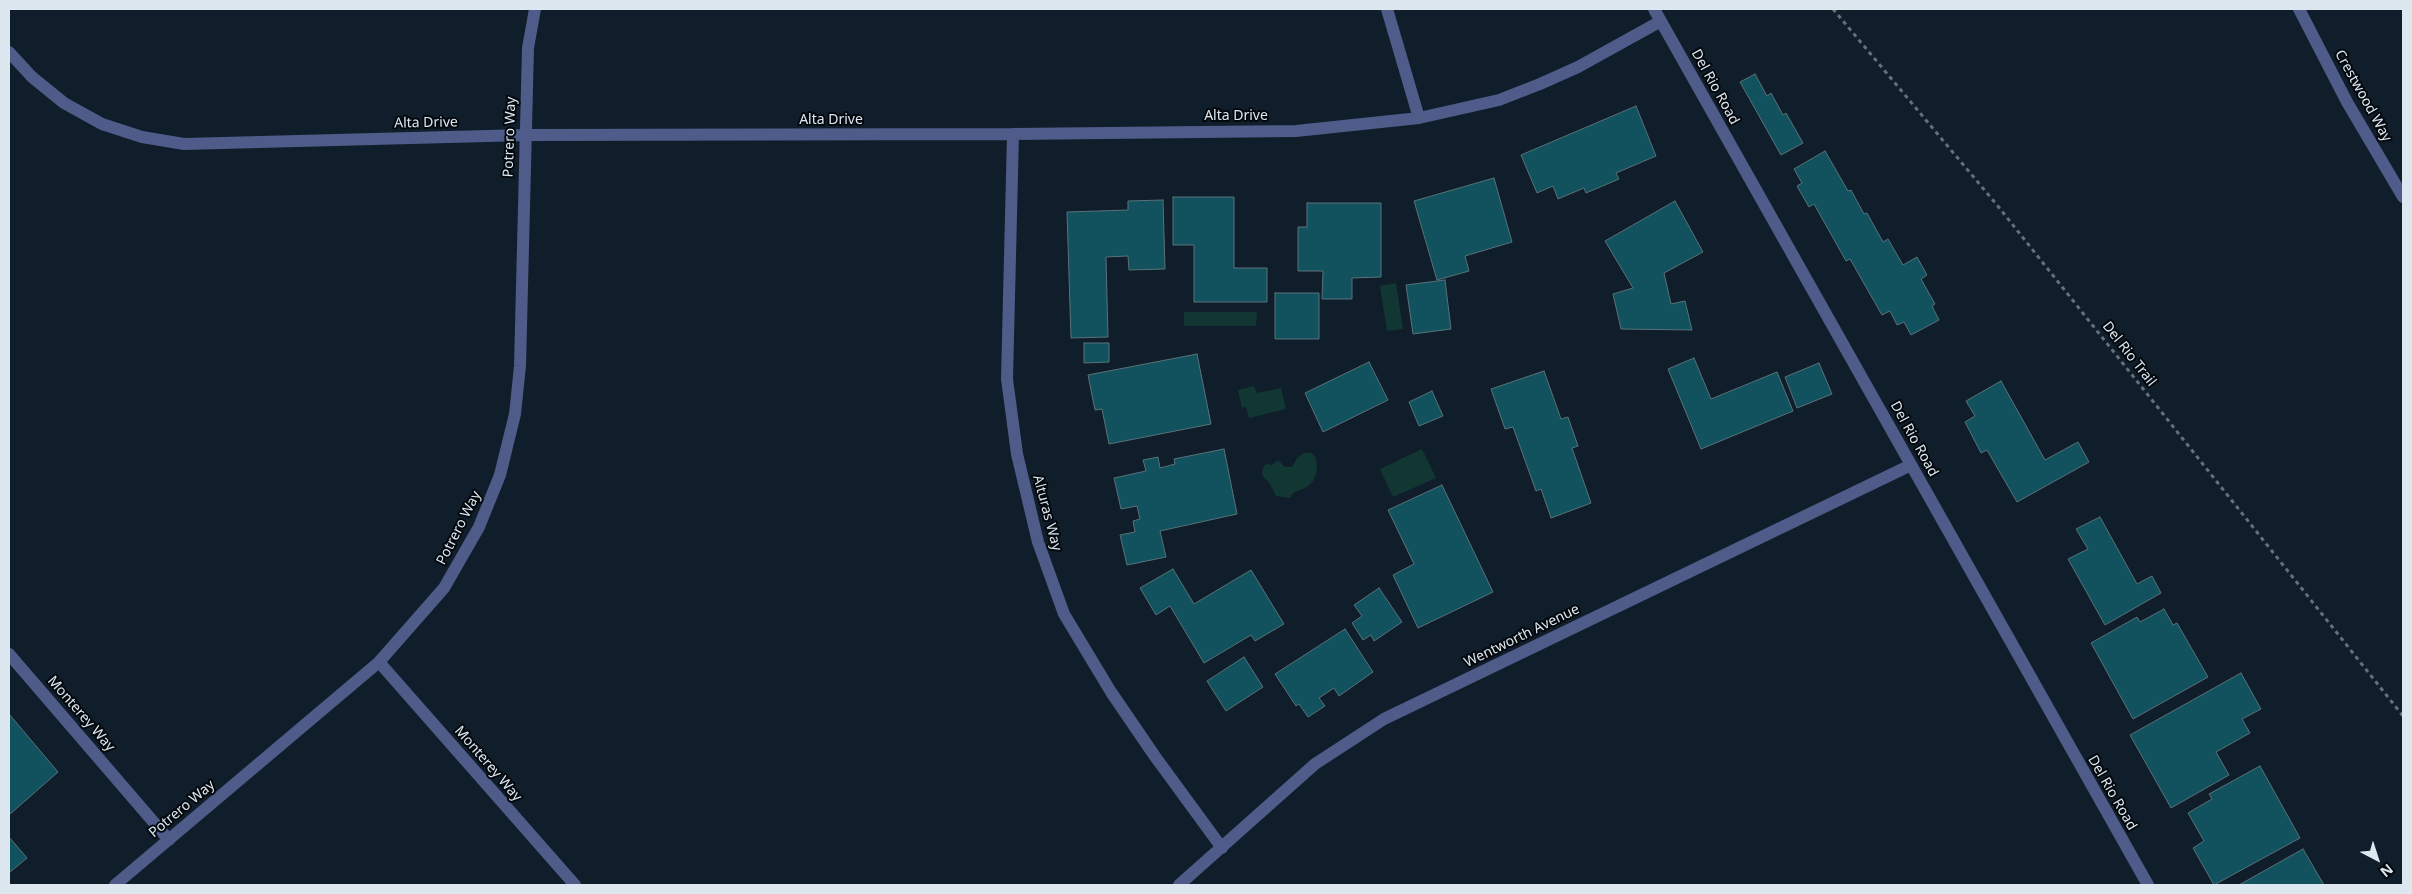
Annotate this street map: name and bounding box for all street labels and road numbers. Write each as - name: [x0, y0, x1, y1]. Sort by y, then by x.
- street label: Del Rio Road: [1687, 46, 1743, 128]
- street label: Crestwood Way: [2331, 47, 2395, 145]
- street label: Potrero Way: [500, 96, 520, 178]
- street label: Alta Drive: [1204, 108, 1268, 124]
- street label: Alta Drive: [799, 112, 863, 128]
- street label: Alta Drive: [394, 114, 458, 132]
- street label: Del Rio Trail: [2099, 318, 2159, 390]
- street label: Del Rio Road: [1886, 398, 1942, 480]
- street label: Alturas Way: [1029, 473, 1065, 553]
- street label: Potrero Way: [433, 488, 485, 568]
- street label: Wentworth Avenue: [1462, 601, 1582, 671]
- street label: Monterey Way: [44, 673, 118, 755]
- street label: Monterey Way: [451, 723, 525, 805]
- street label: Del Rio Road: [2084, 753, 2140, 833]
- street label: Potrero Way: [146, 777, 218, 841]

